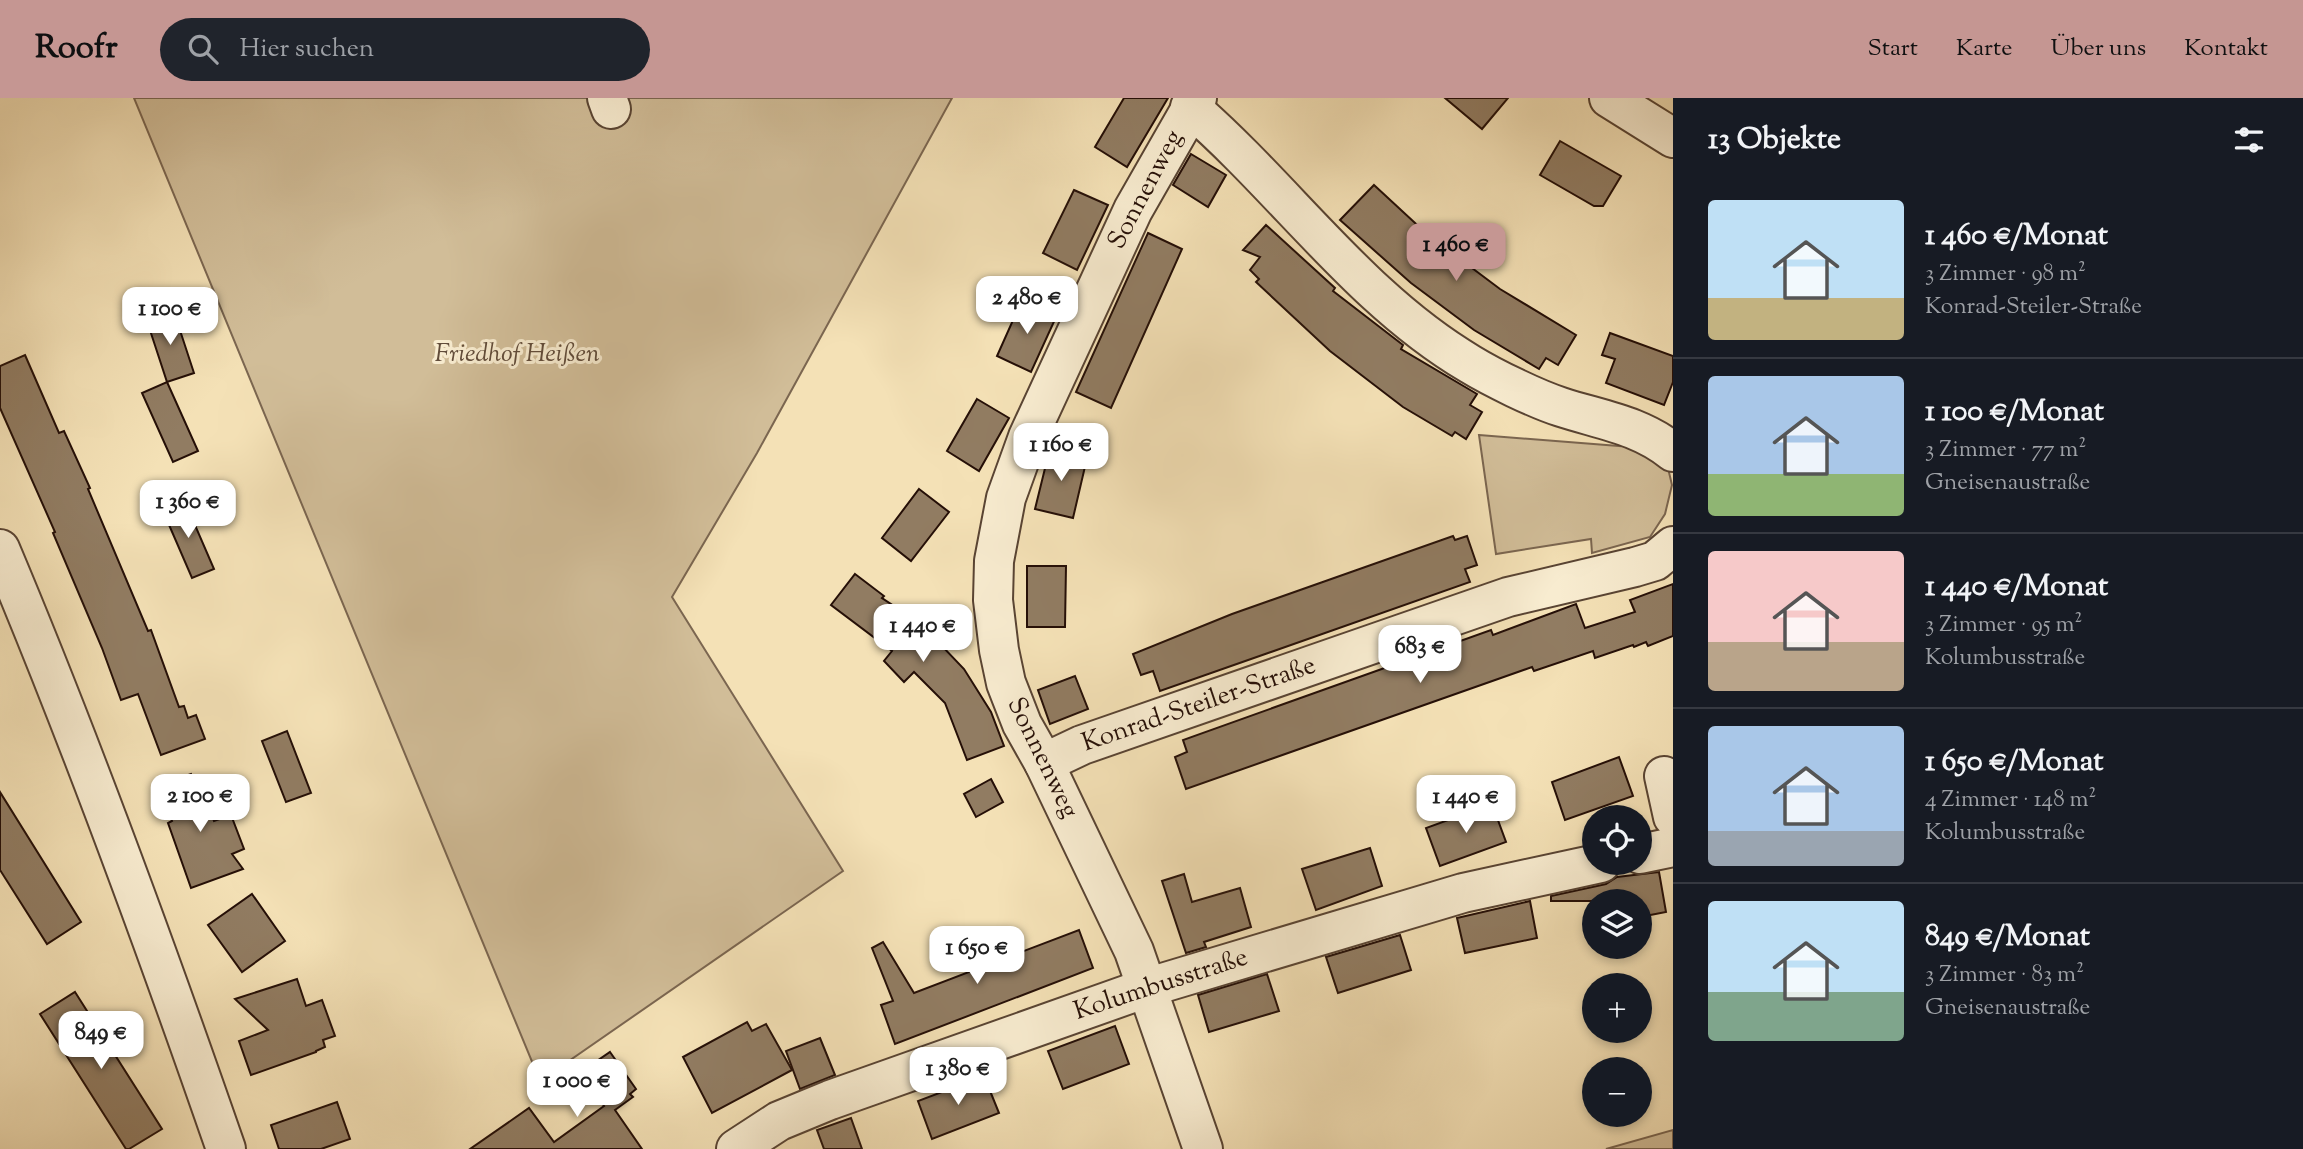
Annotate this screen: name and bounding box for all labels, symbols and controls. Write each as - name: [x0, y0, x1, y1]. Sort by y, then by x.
- search box: [160, 18, 650, 81]
- text: Roofr: [35, 25, 118, 73]
- icon: search: [184, 30, 222, 68]
- text: Hier suchen: [240, 31, 374, 68]
- text: Start: [1867, 32, 1918, 66]
- text: Karte: [1956, 32, 2012, 66]
- text: Über uns: [2050, 32, 2146, 66]
- text: Kontakt: [2184, 32, 2268, 66]
- text: 13 Objekte: [1708, 119, 1841, 162]
- icon: filters: [2230, 121, 2268, 159]
- street label: Sonnenweg: [1099, 124, 1193, 256]
- text: 1 460 €/Monat: [1925, 215, 2108, 258]
- pin: 1 460 €: [1391, 223, 1521, 283]
- icon: home: [1764, 228, 1848, 312]
- text: 1 460 €: [1423, 229, 1489, 262]
- text: 3 Zimmer · 98 m²: [1925, 258, 2086, 291]
- pin: 2 480 €: [962, 276, 1092, 336]
- text: 2 480 €: [992, 282, 1062, 315]
- pin: 1 100 €: [105, 288, 235, 347]
- text: Konrad-Steiler-Straße: [1925, 291, 2142, 324]
- text: 1 100 €: [138, 293, 202, 326]
- park label: Friedhof Heißen: [434, 336, 600, 373]
- text: 1 100 €/Monat: [1925, 391, 2104, 434]
- icon: home: [1764, 404, 1848, 488]
- pin: 1 160 €: [996, 424, 1126, 483]
- text: 1 160 €: [1029, 429, 1093, 462]
- text: 3 Zimmer · 77 m²: [1925, 434, 2086, 467]
- text: Gneisenaustraße: [1925, 467, 2090, 500]
- pin: 1 360 €: [123, 480, 253, 540]
- text: 1 360 €: [156, 486, 220, 519]
- text: 1 440 €/Monat: [1925, 566, 2108, 609]
- icon: home: [1764, 579, 1848, 663]
- pin: 1 440 €: [858, 604, 988, 664]
- text: 3 Zimmer · 95 m²: [1925, 609, 2082, 642]
- text: 1 440 €: [890, 610, 956, 643]
- pin: 683 €: [1371, 626, 1469, 685]
- text: 683 €: [1394, 631, 1446, 664]
- text: Kolumbusstraße: [1925, 642, 2085, 675]
- street label: Konrad-Steiler-Straße: [1077, 648, 1321, 762]
- street label: Sonnenweg: [997, 691, 1087, 825]
- text: 1 650 €/Monat: [1925, 741, 2104, 784]
- icon: home: [1764, 754, 1848, 838]
- pin: 2 100 €: [135, 774, 265, 834]
- pin: 1 440 €: [1401, 776, 1531, 835]
- text: 2 100 €: [167, 780, 233, 813]
- text: 1 440 €: [1433, 781, 1499, 814]
- text: 4 Zimmer · 148 m²: [1925, 784, 2096, 817]
- map controls: [1582, 805, 1652, 1127]
- button: locate: [1582, 805, 1652, 875]
- text: Kolumbusstraße: [1925, 817, 2085, 850]
- button: layers: [1582, 889, 1652, 959]
- text: 849 €/Monat: [1925, 916, 2090, 959]
- pin: 1 650 €: [912, 926, 1042, 986]
- icon: home: [1764, 929, 1848, 1013]
- text: 1 650 €: [945, 932, 1009, 965]
- street label: Kolumbusstraße: [1069, 939, 1253, 1031]
- text: 3 Zimmer · 83 m²: [1925, 959, 2084, 992]
- button: +: [1582, 973, 1652, 1043]
- text: Gneisenaustraße: [1925, 992, 2090, 1025]
- pin: 849 €: [52, 1012, 150, 1071]
- text: 849 €: [75, 1017, 127, 1050]
- pin: 1 380 €: [893, 1048, 1023, 1107]
- text: 1 380 €: [926, 1053, 990, 1086]
- button: −: [1582, 1057, 1652, 1127]
- pin: 1 000 €: [512, 1060, 642, 1119]
- text: 1 000 €: [543, 1065, 611, 1098]

